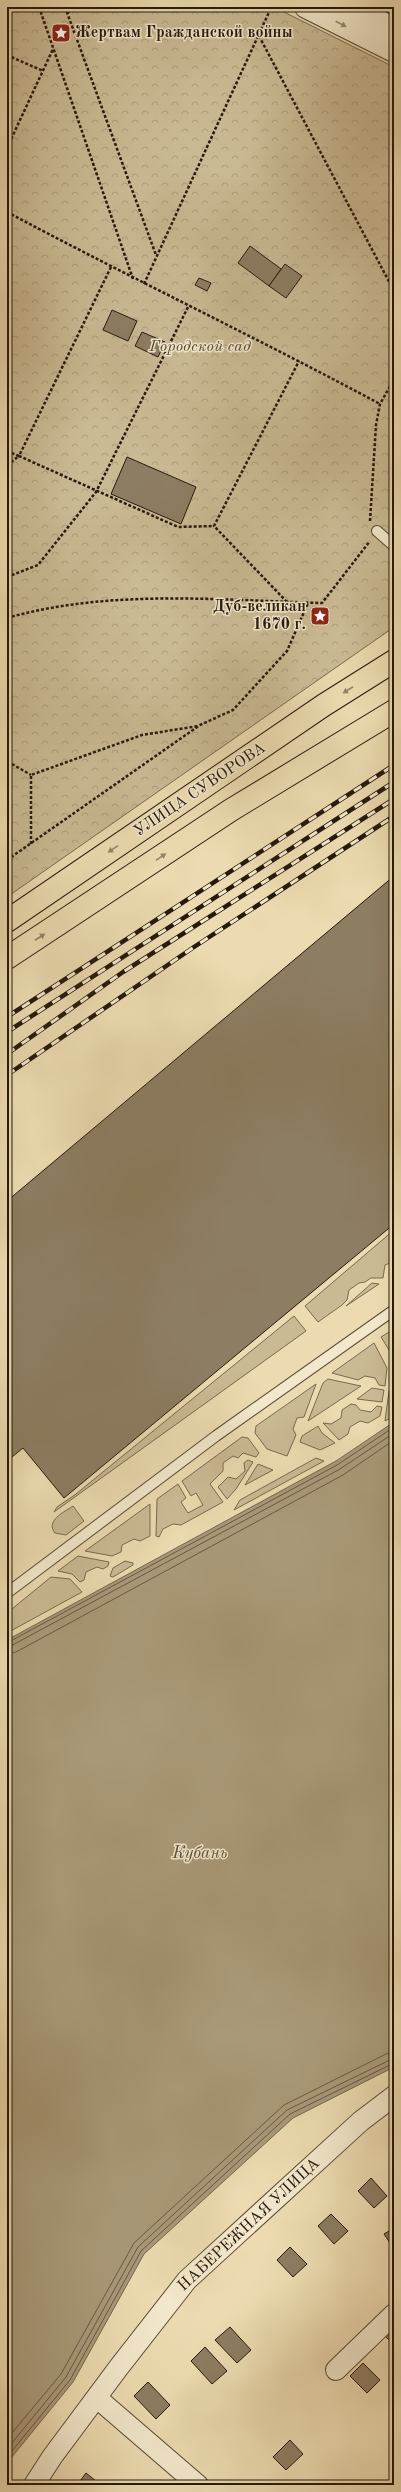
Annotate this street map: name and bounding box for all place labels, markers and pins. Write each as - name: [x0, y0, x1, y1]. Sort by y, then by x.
- place icon: Жертвам Гражданской войны: [50, 22, 72, 44]
- place label: Жертвам Гражданской войны: [75, 25, 293, 41]
- place label: Дуб-великан 1670 г.: [213, 599, 306, 633]
- place icon: Дуб-великан 1670 г.: [309, 605, 331, 627]

